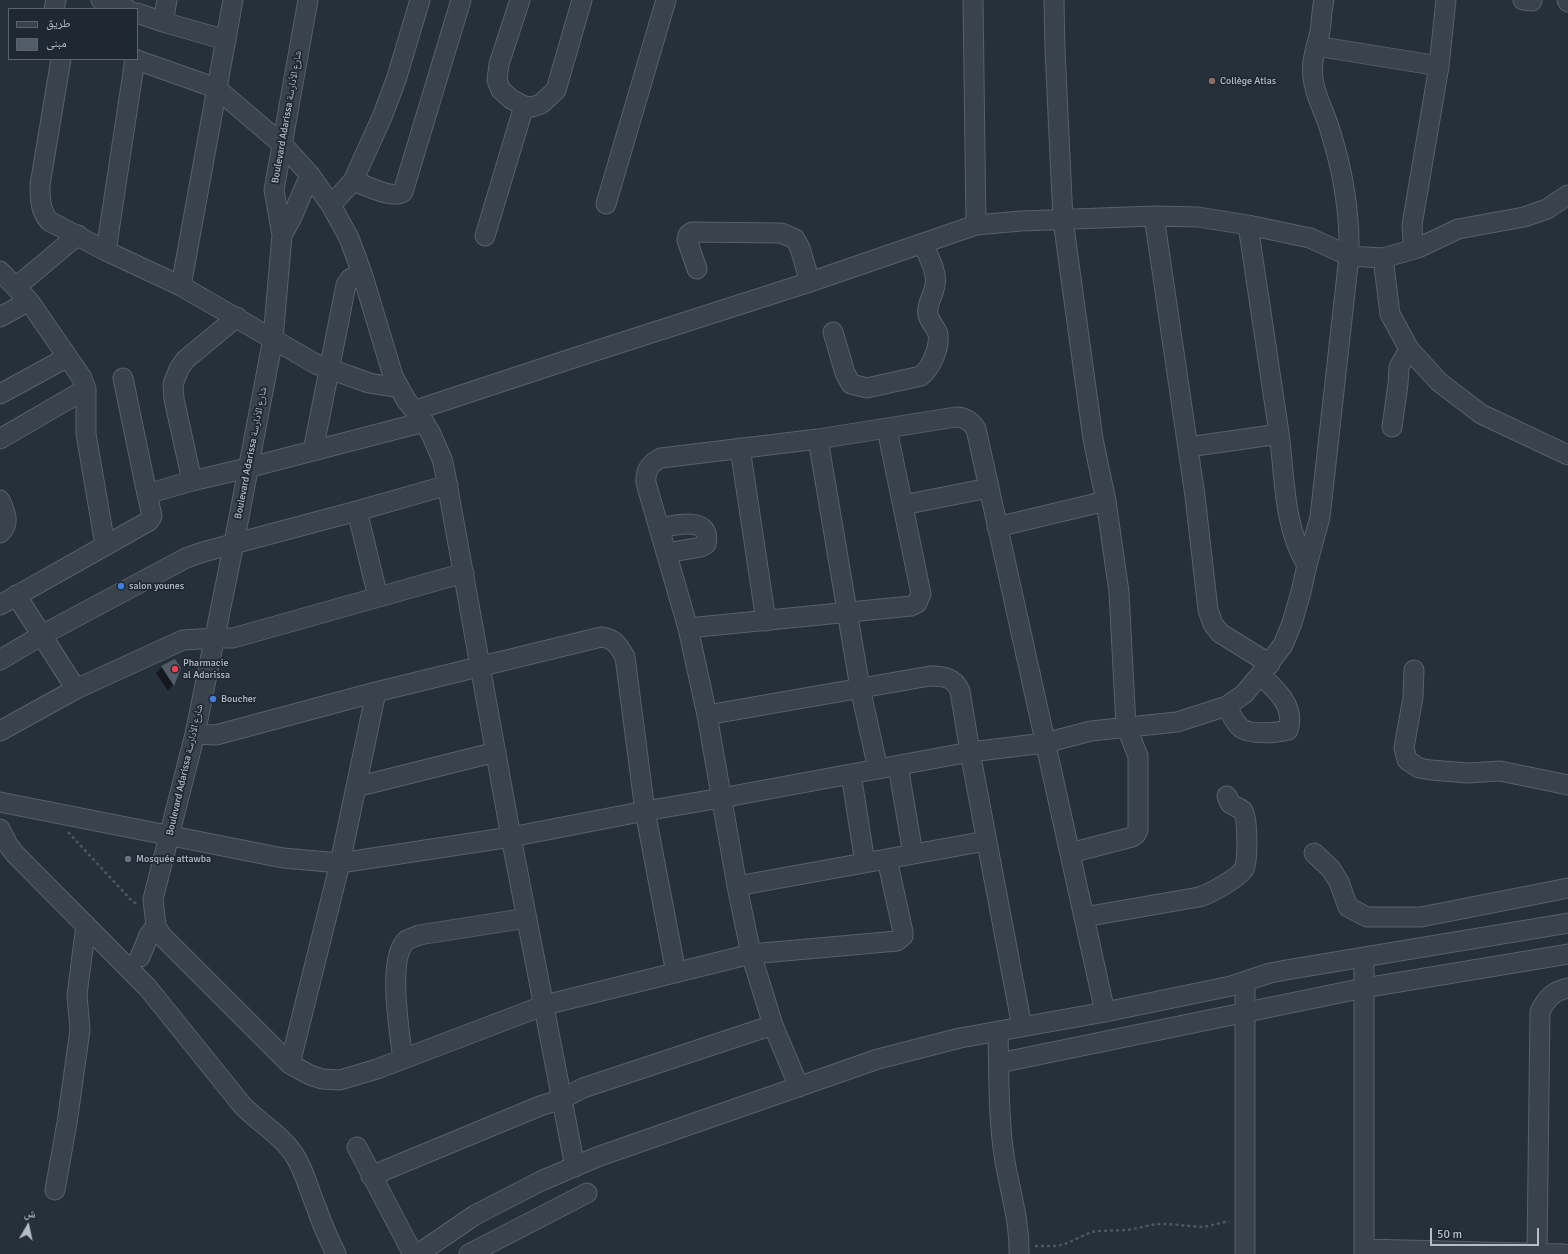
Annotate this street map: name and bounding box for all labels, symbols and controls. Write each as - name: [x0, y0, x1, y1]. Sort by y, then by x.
- legend: [8, 8, 138, 60]
- text: طريق: [46, 16, 71, 31]
- text: مبنى: [46, 36, 67, 51]
- street label: Boulevard Adarissa شارع الأدارسة: [269, 50, 305, 184]
- place label: Collège Atlas: [1220, 75, 1276, 87]
- marker: Collège Atlas: [1207, 76, 1217, 86]
- street label: Boulevard Adarissa شارع الأدارسة: [232, 386, 270, 520]
- place label: salon younes: [129, 580, 184, 592]
- marker: salon younes: [116, 581, 126, 591]
- place label: Pharmacie al Adarissa: [183, 657, 230, 680]
- marker: Pharmacie al Adarissa: [170, 664, 180, 674]
- place label: Boucher: [221, 693, 257, 705]
- marker: Boucher: [208, 694, 218, 704]
- street label: Boulevard Adarissa شارع الأدارسة: [164, 703, 206, 837]
- place label: Mosquée attawba: [136, 853, 211, 865]
- marker: Mosquée attawba: [123, 854, 133, 864]
- north arrow: [8, 1206, 48, 1246]
- text: ش: [23, 1206, 37, 1221]
- scale bar: [1432, 1220, 1541, 1246]
- text: 50 m: [1437, 1227, 1462, 1242]

